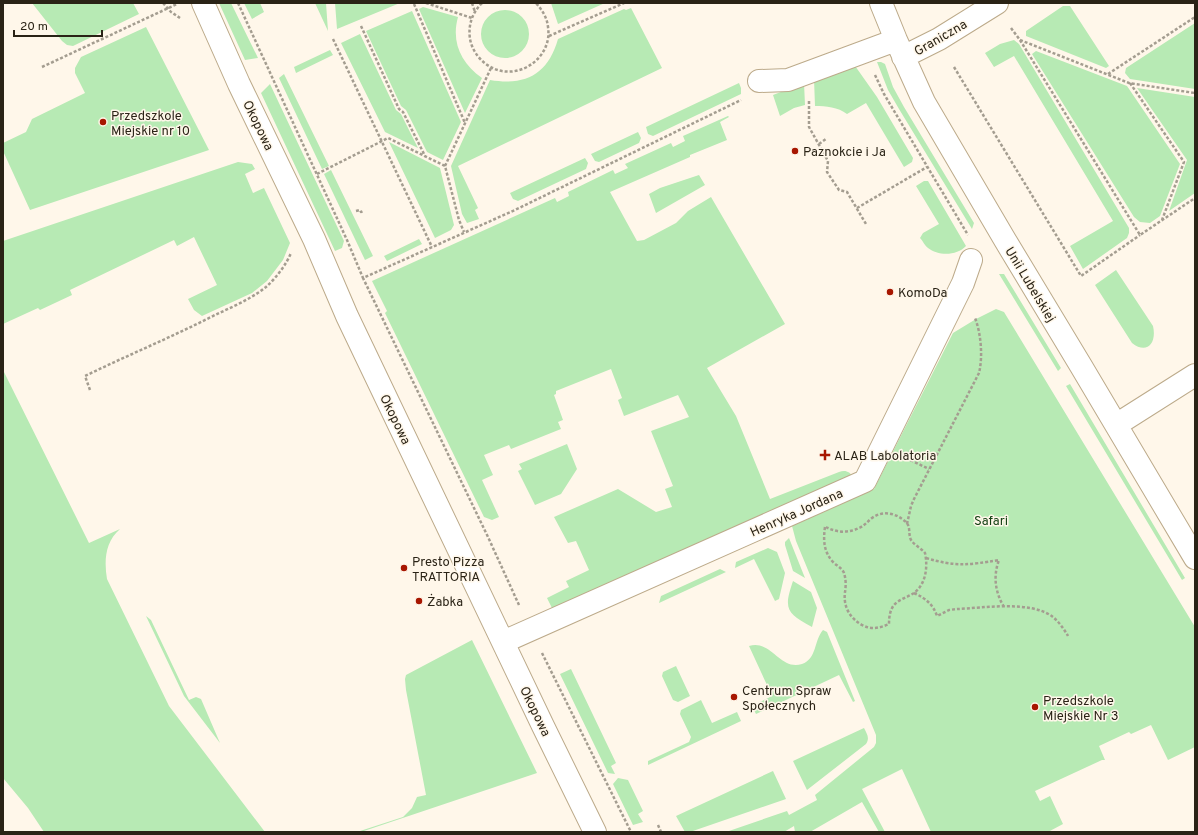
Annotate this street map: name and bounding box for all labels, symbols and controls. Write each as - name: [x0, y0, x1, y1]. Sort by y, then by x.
- scale bar: [14, 12, 102, 38]
- street label: Graniczna: [912, 17, 970, 60]
- text: 20 m: [20, 19, 48, 35]
- street label: Okopowa: [238, 98, 276, 154]
- place label: Przedszkole Miejskie nr 10: [111, 109, 190, 140]
- marker: Przedszkole Miejskie nr 10: [98, 117, 108, 127]
- place label: Paznokcie i Ja: [803, 145, 886, 161]
- marker: Paznokcie i Ja: [790, 146, 800, 156]
- street label: Unii Lubelskiej: [1001, 244, 1058, 326]
- place label: KomoDa: [898, 286, 947, 302]
- marker: KomoDa: [885, 287, 895, 297]
- street label: Okopowa: [375, 392, 413, 448]
- marker: ALAB Labolatoria: [819, 449, 831, 461]
- place label: ALAB Labolatoria: [834, 449, 936, 465]
- street label: Henryka Jordana: [748, 486, 846, 541]
- park label: Safari: [974, 514, 1008, 530]
- place label: Presto Pizza TRATTORIA: [412, 555, 484, 586]
- marker: Presto Pizza TRATTORIA: [399, 563, 409, 573]
- place label: Żabka: [427, 593, 463, 611]
- marker: Żabka: [414, 596, 424, 606]
- street label: Okopowa: [515, 684, 553, 740]
- place label: Centrum Spraw Społecznych: [742, 684, 831, 715]
- marker: Centrum Spraw Społecznych: [729, 692, 739, 702]
- place label: Przedszkole Miejskie Nr 3: [1043, 694, 1119, 725]
- marker: Przedszkole Miejskie Nr 3: [1030, 702, 1040, 712]

